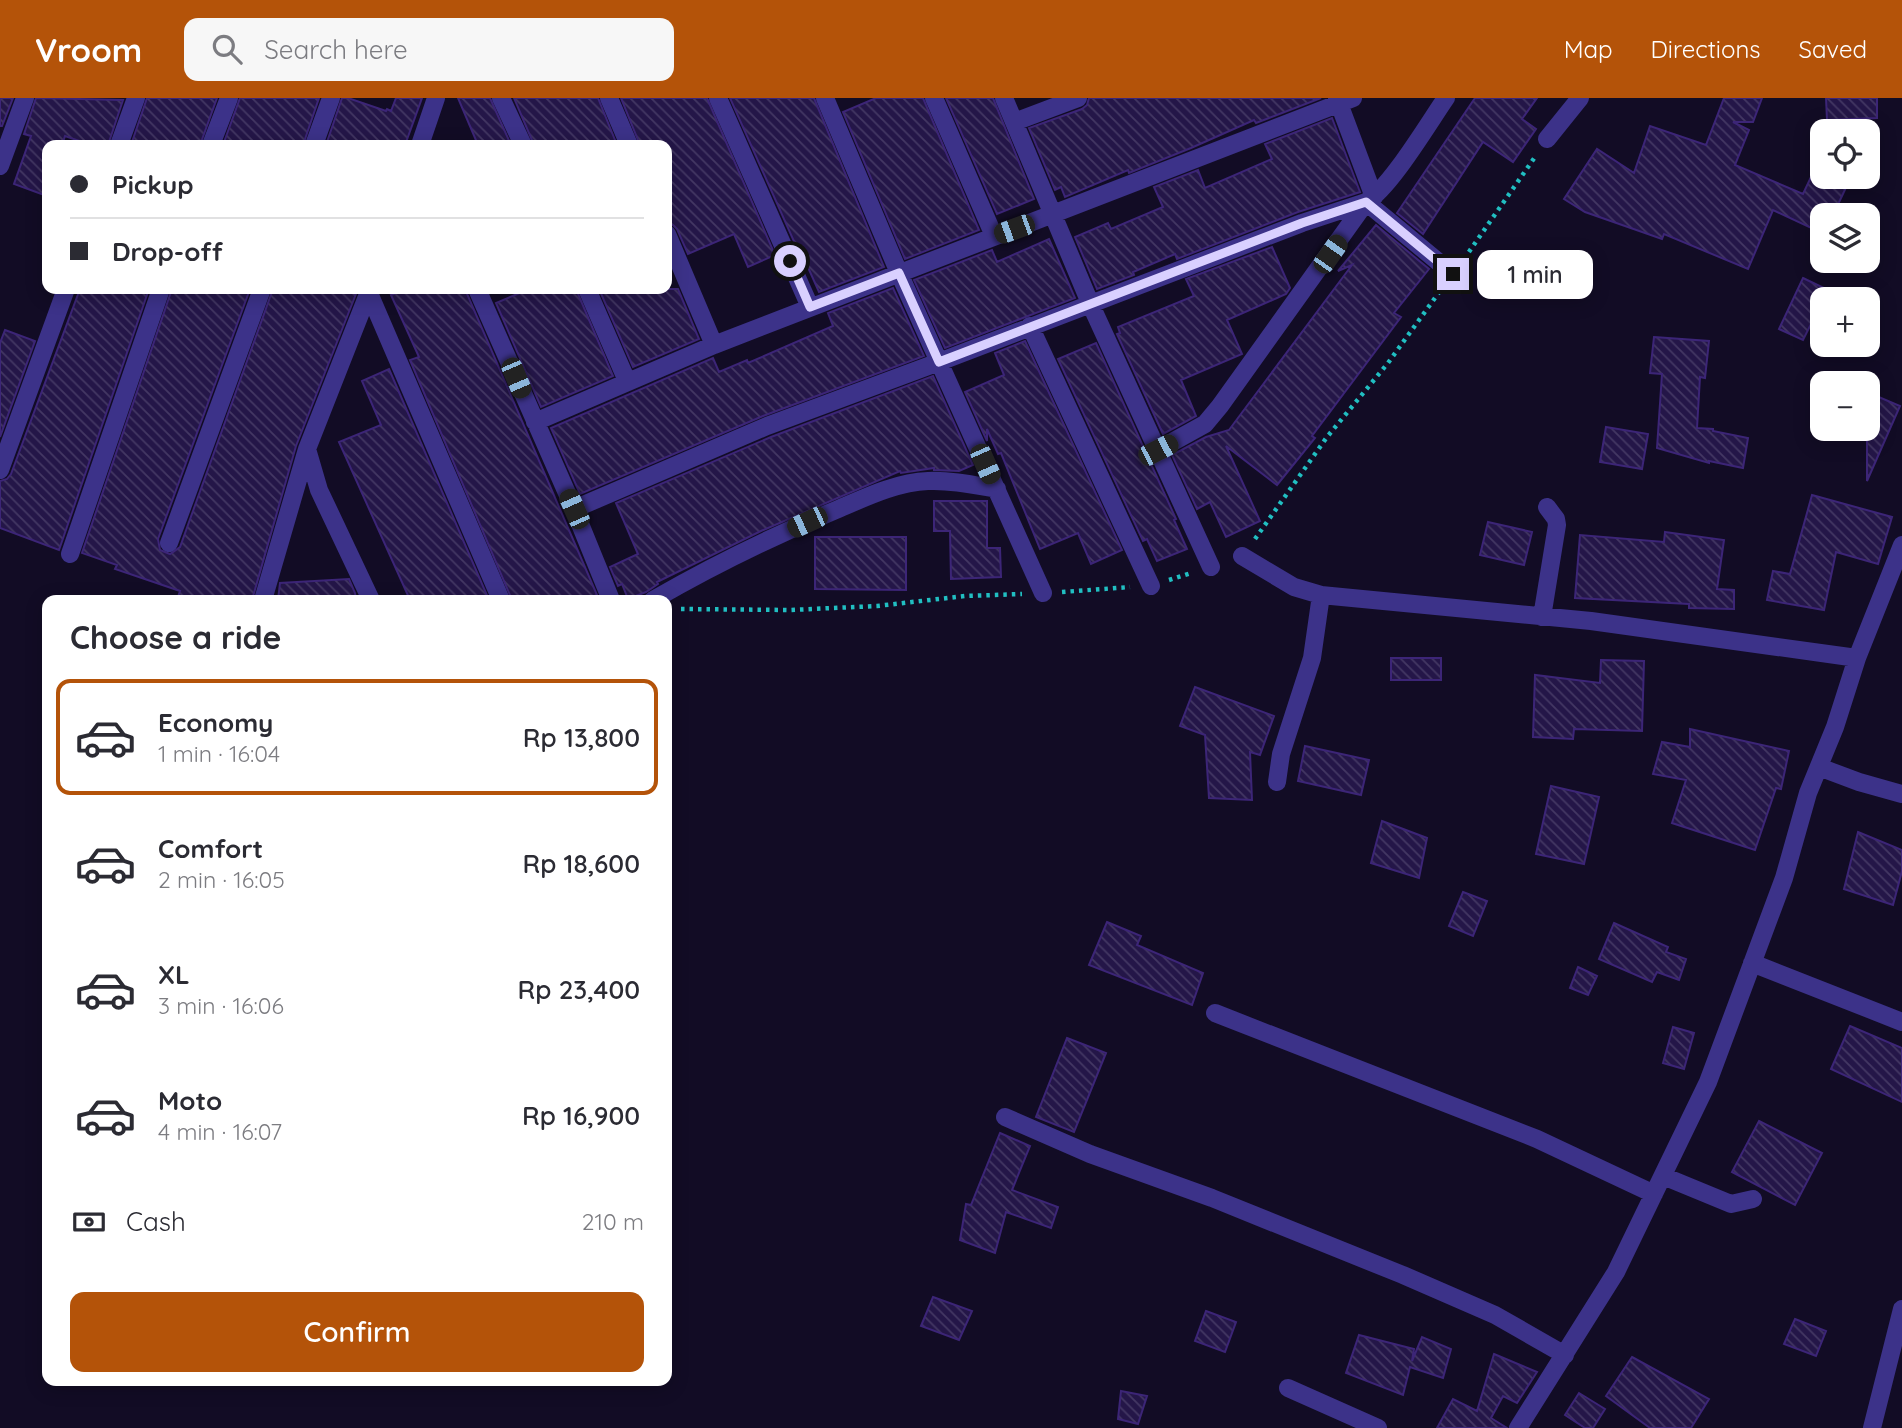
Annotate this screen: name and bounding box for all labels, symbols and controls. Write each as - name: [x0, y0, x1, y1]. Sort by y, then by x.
- search box: [184, 18, 674, 81]
- text: Vroom: [35, 29, 142, 70]
- icon: search: [208, 30, 246, 68]
- text: Search here: [264, 33, 408, 66]
- text: Map: [1564, 34, 1613, 64]
- text: Directions: [1651, 34, 1761, 64]
- text: Saved: [1799, 34, 1867, 64]
- map controls: [1810, 119, 1880, 441]
- button: locate: [1810, 119, 1880, 189]
- text: Pickup: [112, 168, 194, 201]
- button: layers: [1810, 203, 1880, 273]
- car: [991, 212, 1038, 246]
- car: [1310, 231, 1351, 277]
- text: Drop-off: [112, 235, 223, 268]
- route start: [774, 245, 806, 277]
- callout: 1 min: [1478, 250, 1593, 298]
- route end: [1437, 258, 1469, 290]
- text: 1 min: [1507, 260, 1563, 289]
- button: +: [1810, 287, 1880, 357]
- car: [499, 355, 534, 401]
- button: −: [1810, 371, 1880, 441]
- car: [1135, 431, 1182, 469]
- car: [967, 441, 1004, 487]
- car: [556, 486, 593, 532]
- car: [784, 504, 831, 540]
- text: Choose a ride: [70, 617, 282, 657]
- icon: car: [74, 706, 137, 769]
- text: Economy: [158, 706, 273, 739]
- text: Rp 13,800: [523, 721, 640, 754]
- text: 1 min · 16:04: [158, 739, 280, 768]
- icon: car: [74, 832, 137, 895]
- text: Comfort: [158, 832, 263, 865]
- text: Rp 18,600: [522, 847, 640, 880]
- text: 2 min · 16:05: [158, 865, 285, 894]
- icon: car: [74, 958, 137, 1021]
- text: XL: [158, 958, 190, 991]
- text: Rp 23,400: [518, 973, 640, 1006]
- text: 3 min · 16:06: [158, 991, 284, 1020]
- icon: car: [74, 1084, 137, 1147]
- text: Moto: [158, 1084, 222, 1117]
- text: Rp 16,900: [522, 1099, 640, 1132]
- text: 4 min · 16:07: [158, 1117, 282, 1146]
- icon: cash: [70, 1203, 108, 1241]
- text: Cash: [126, 1205, 186, 1238]
- text: 210 m: [582, 1207, 644, 1236]
- button: Confirm: [70, 1292, 644, 1372]

